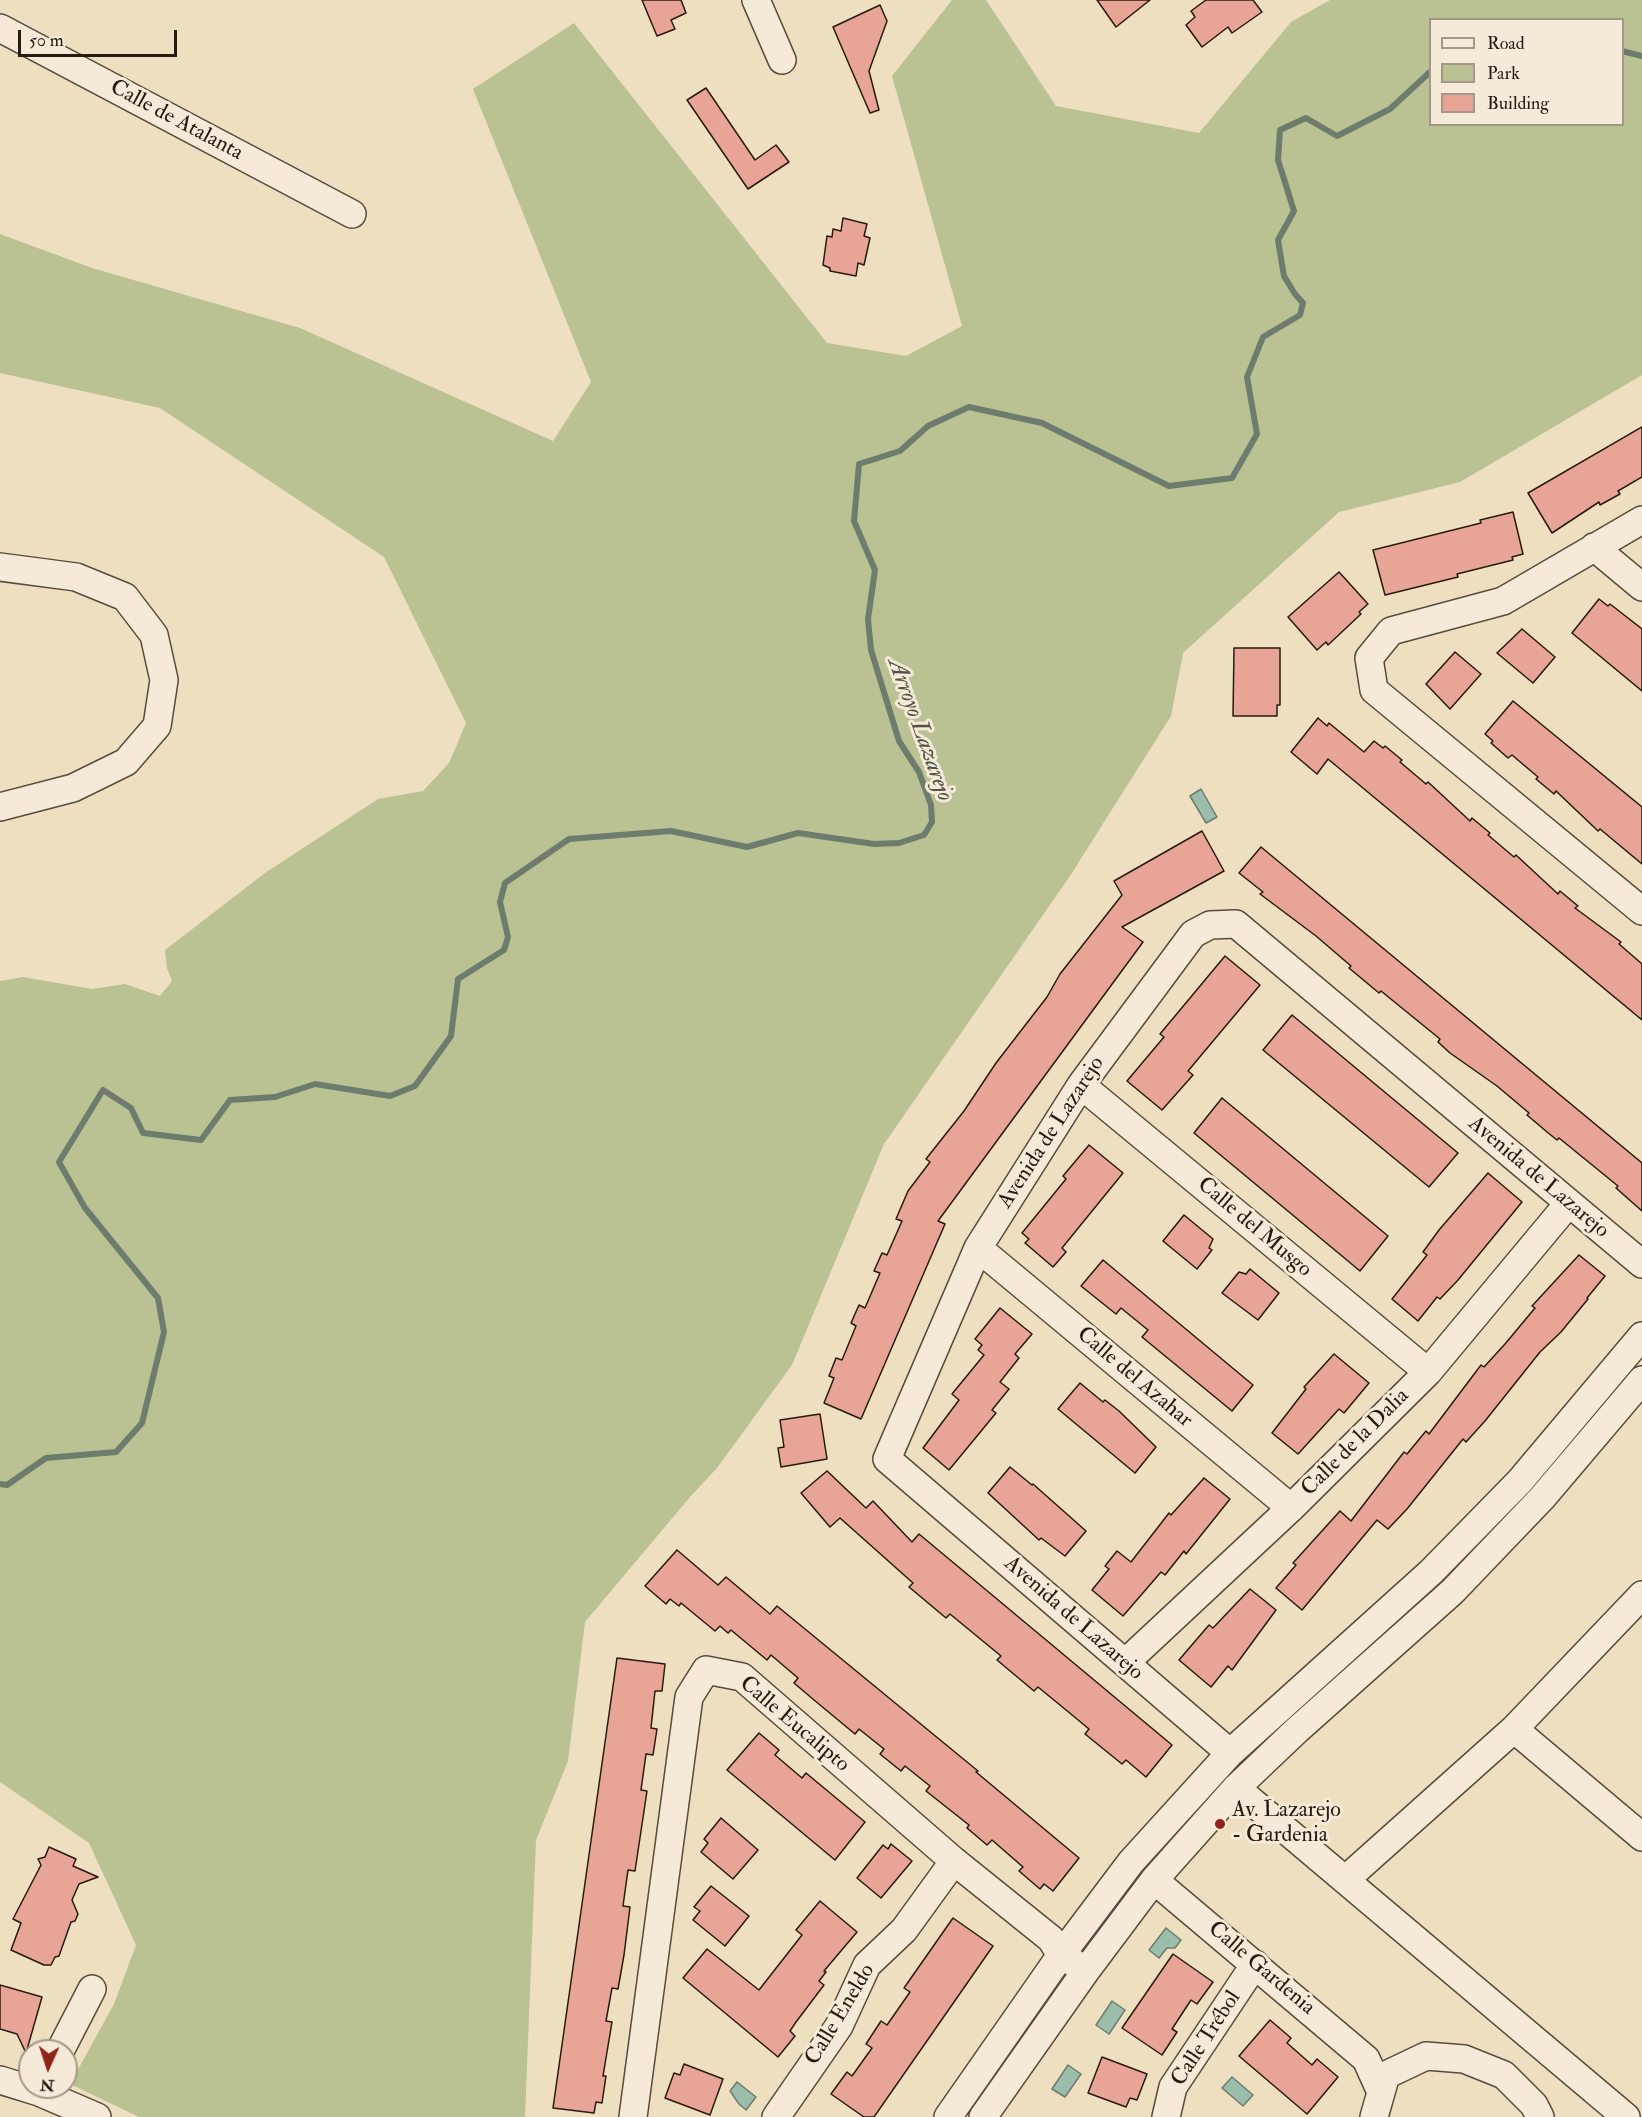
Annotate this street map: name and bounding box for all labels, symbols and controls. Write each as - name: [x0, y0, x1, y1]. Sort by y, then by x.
- scale bar: [21, 18, 180, 56]
- legend: [1429, 18, 1624, 126]
- text: 50 m: [29, 29, 64, 52]
- text: Road: [1487, 32, 1525, 55]
- text: Park: [1487, 62, 1520, 85]
- street label: Calle de Atalanta: [105, 75, 247, 167]
- text: Building: [1487, 92, 1549, 115]
- water label: Arroyo Lazarejo: [880, 654, 958, 806]
- street label: Avenida de Lazarejo: [993, 1052, 1111, 1214]
- street label: Avenida de Lazarejo: [1462, 1111, 1614, 1245]
- street label: Calle del Musgo: [1191, 1172, 1317, 1284]
- street label: Calle del Azahar: [1071, 1322, 1197, 1434]
- street label: Calle de la Dalia: [1297, 1384, 1415, 1502]
- street label: Avenida de Lazarejo: [998, 1551, 1148, 1687]
- street label: Calle Eucalipto: [734, 1671, 854, 1779]
- place label: Av. Lazarejo - Gardenia: [1232, 1798, 1341, 1850]
- marker: Av. Lazarejo - Gardenia: [1213, 1817, 1227, 1831]
- street label: Calle Gardenia: [1202, 1916, 1320, 2022]
- street label: Calle Eneldo: [800, 1960, 882, 2070]
- street label: Calle Trébol: [1166, 1986, 1248, 2092]
- north arrow: [18, 2039, 78, 2099]
- text: N: [39, 2075, 55, 2095]

